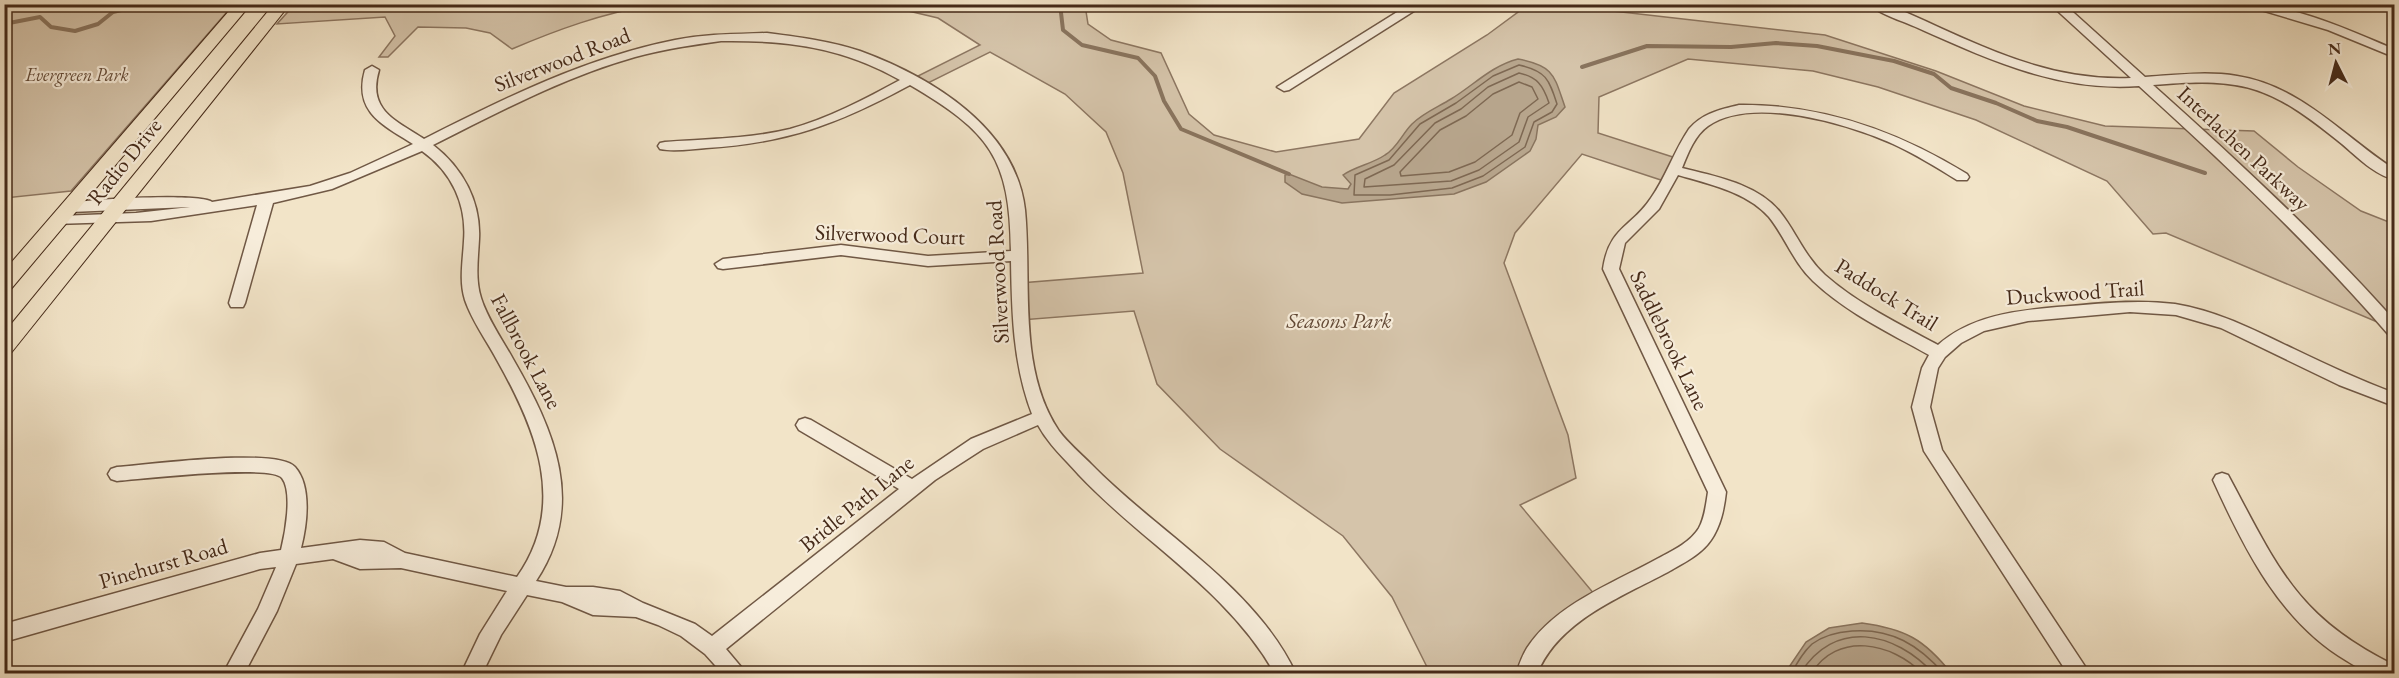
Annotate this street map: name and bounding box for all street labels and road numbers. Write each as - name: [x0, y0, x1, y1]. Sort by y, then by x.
- street label: Silverwood Road: [490, 20, 635, 99]
- street label: Interlachen Parkway: [2171, 79, 2316, 218]
- street label: Radio Drive: [81, 112, 168, 211]
- street label: Silverwood Road: [979, 199, 1016, 345]
- street label: Silverwood Court: [814, 217, 966, 252]
- street label: Paddock Trail: [1830, 251, 1944, 337]
- street label: Saddlebrook Lane: [1623, 266, 1716, 415]
- street label: Duckwood Trail: [2005, 273, 2145, 312]
- street label: Fallbrook Lane: [484, 289, 569, 414]
- street label: Bridle Path Lane: [793, 448, 920, 558]
- street label: Pinehurst Road: [95, 531, 232, 596]

